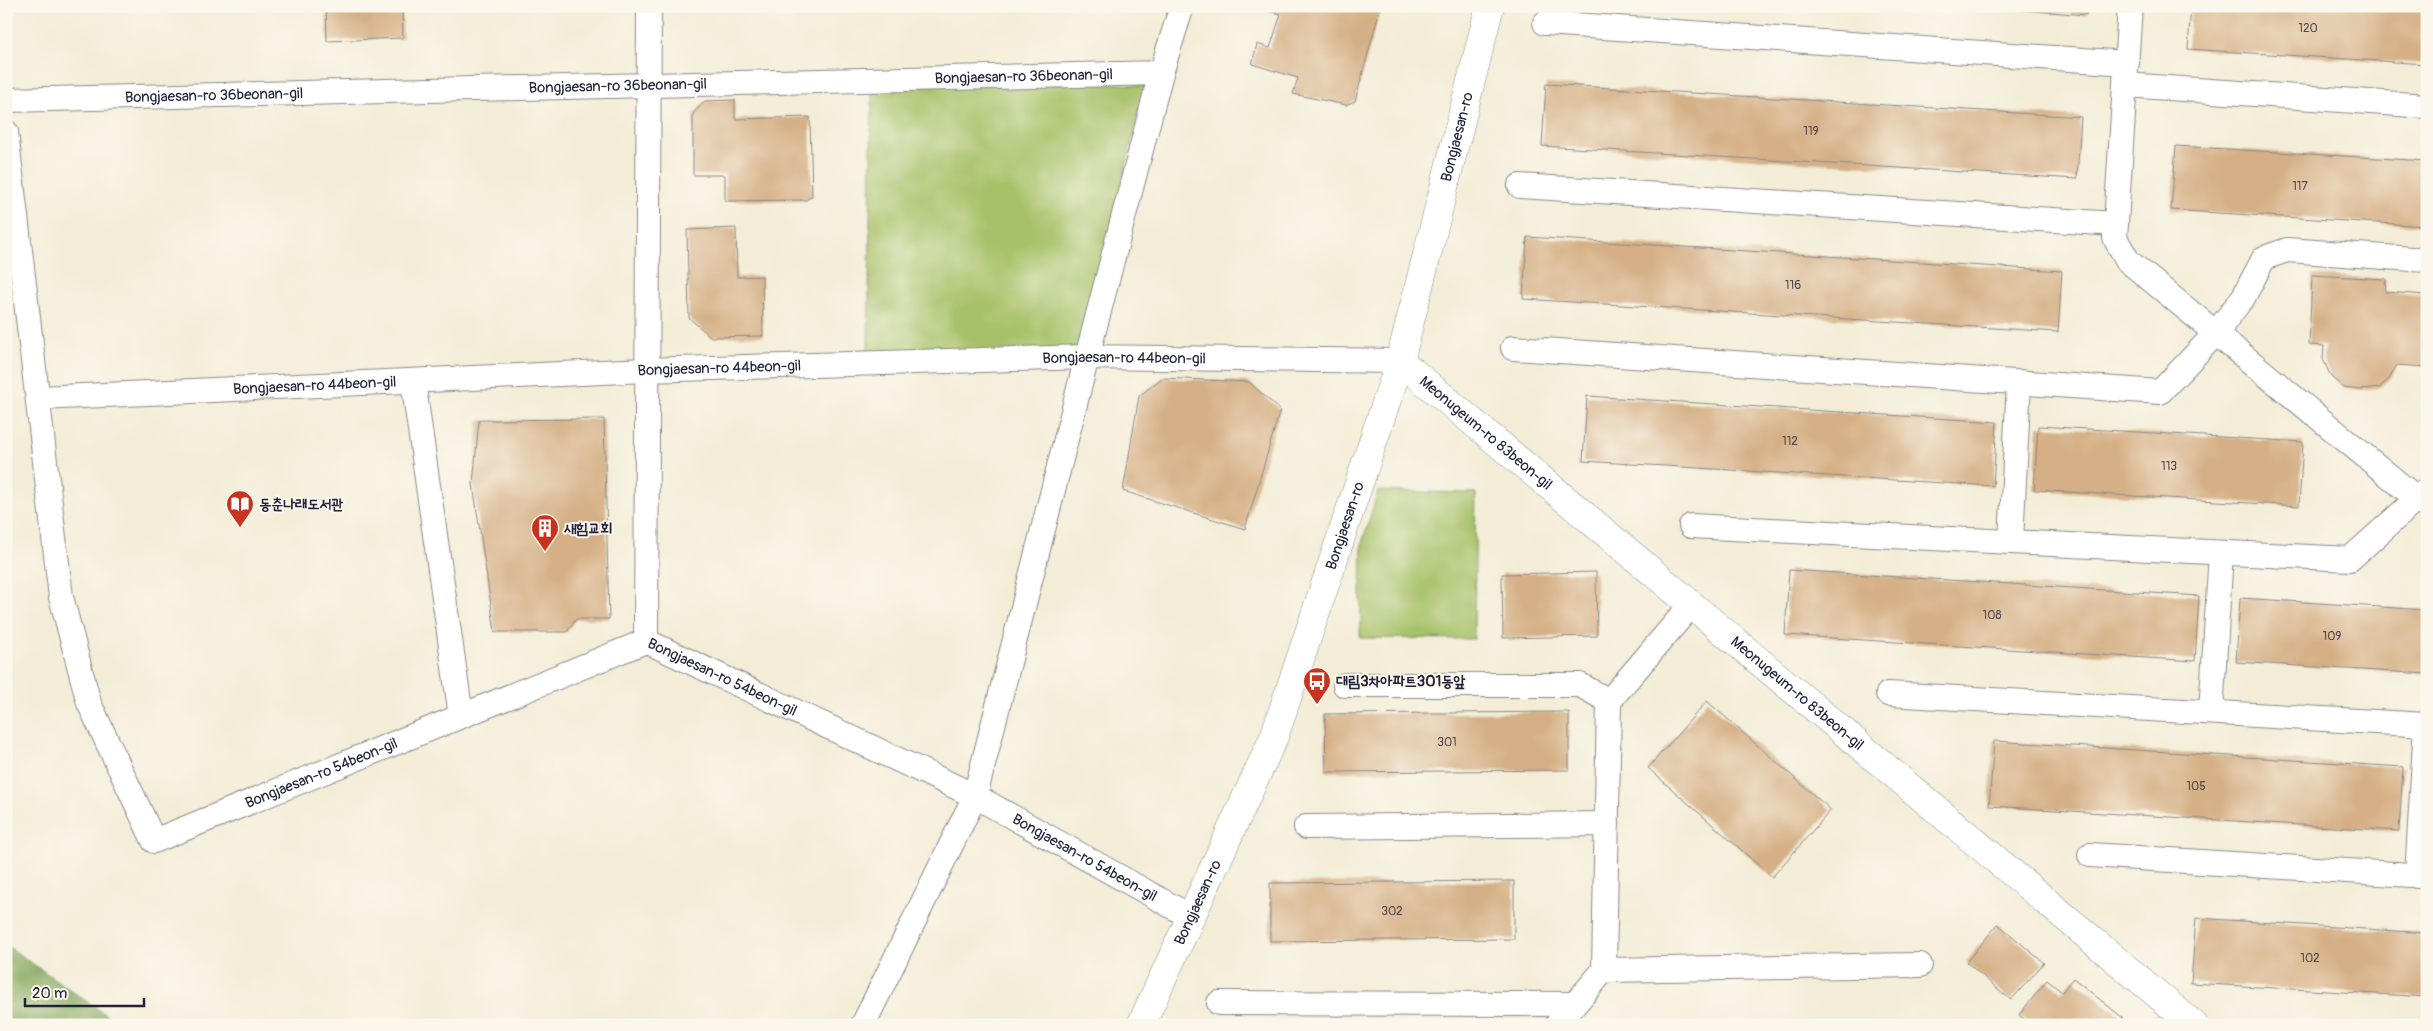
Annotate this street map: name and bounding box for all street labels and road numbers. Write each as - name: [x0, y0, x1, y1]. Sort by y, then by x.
- street label: Bongjaesan-ro 36beonan-gil: [934, 65, 1113, 88]
- street label: Bongjaesan-ro 36beonan-gil: [528, 74, 707, 97]
- street label: Bongjaesan-ro 36beonan-gil: [125, 84, 303, 107]
- street label: Bongjaesan-ro: [1436, 90, 1477, 184]
- street label: Bongjaesan-ro 44beon-gil: [1042, 347, 1206, 368]
- street label: Bongjaesan-ro 44beon-gil: [637, 356, 801, 380]
- street label: Bongjaesan-ro 44beon-gil: [233, 372, 397, 399]
- street label: Meonugeum-ro 83beon-gil: [1416, 372, 1556, 494]
- street label: Bongjaesan-ro: [1321, 479, 1368, 572]
- street label: Meonugeum-ro 83beon-gil: [1727, 632, 1868, 754]
- street label: Bongjaesan-ro 54beon-gil: [645, 634, 800, 720]
- street label: Bongjaesan-ro 54beon-gil: [242, 733, 400, 812]
- street label: Bongjaesan-ro 54beon-gil: [1009, 809, 1161, 906]
- street label: Bongjaesan-ro: [1170, 857, 1225, 948]

